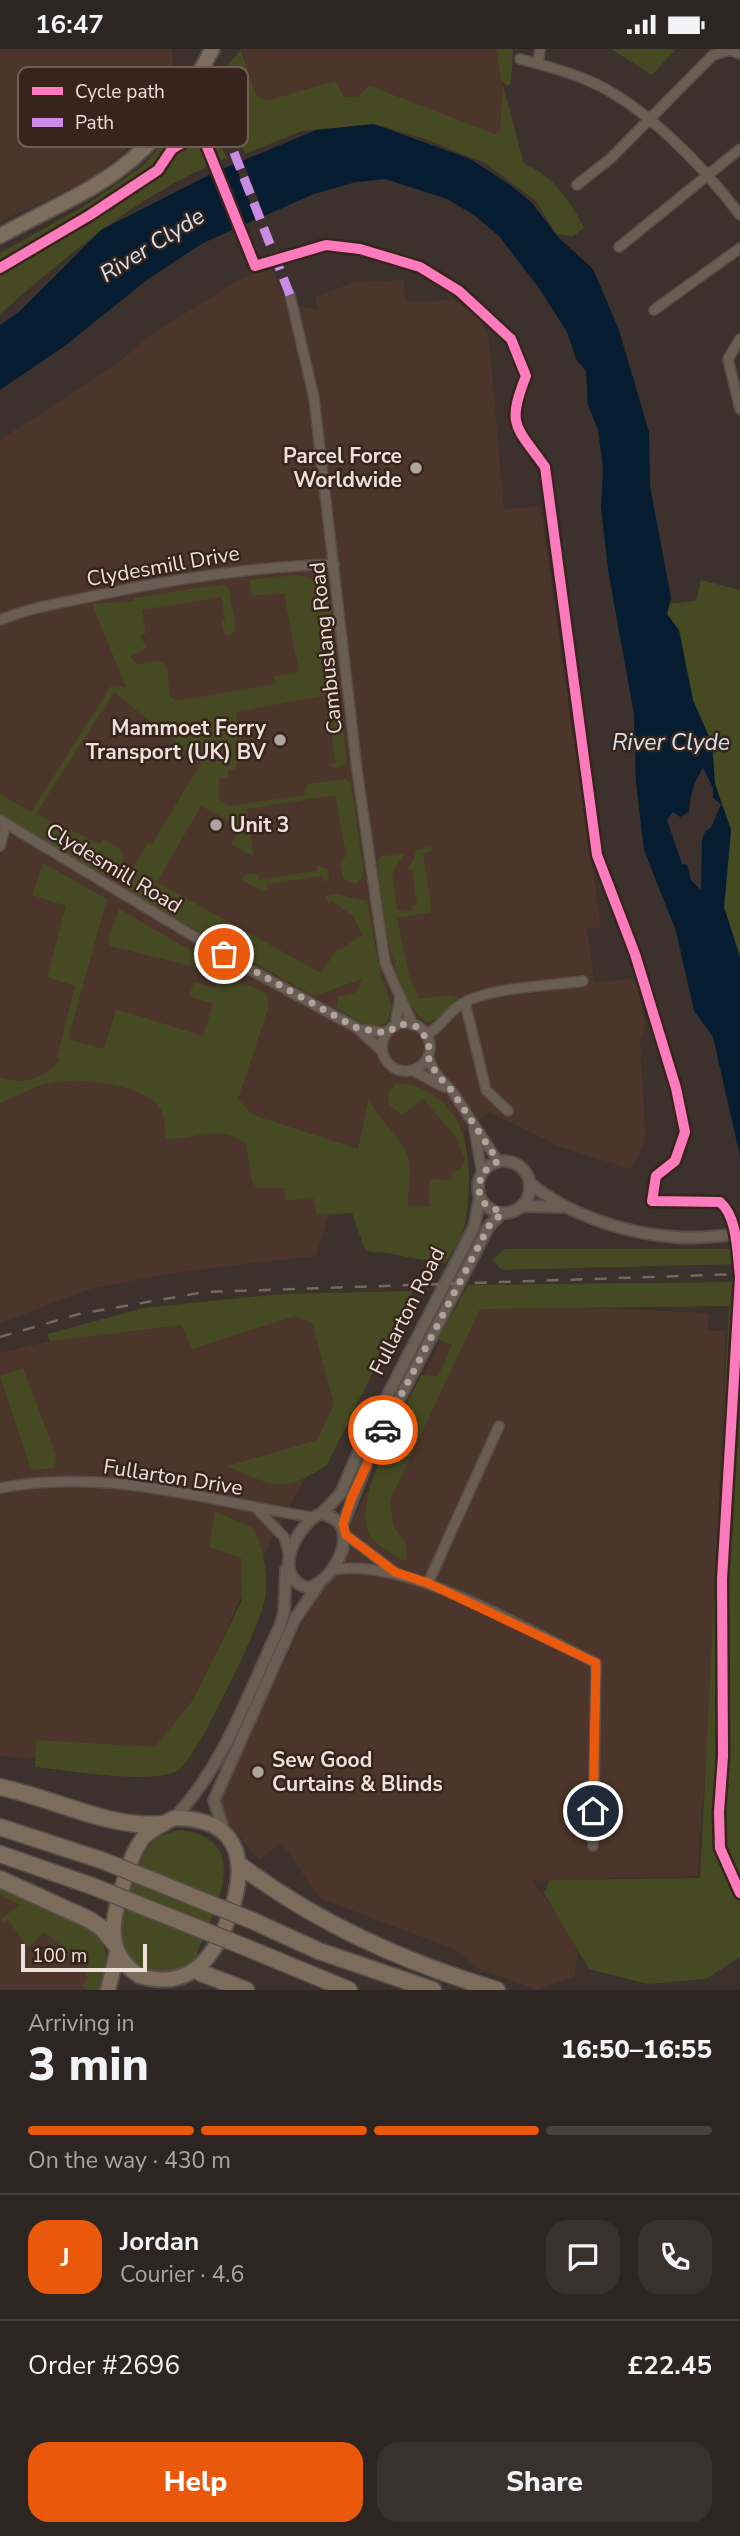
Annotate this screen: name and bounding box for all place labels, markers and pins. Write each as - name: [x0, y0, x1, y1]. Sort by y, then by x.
- place label: Parcel Force Worldwide: [283, 442, 402, 494]
- marker: Parcel Force Worldwide: [408, 460, 424, 476]
- place label: Mammoet Ferry Transport (UK) BV: [86, 714, 267, 766]
- marker: Mammoet Ferry Transport (UK) BV: [272, 732, 288, 748]
- place label: Unit 3: [230, 811, 289, 839]
- marker: Unit 3: [208, 817, 224, 833]
- pin: [194, 924, 254, 984]
- place label: Sew Good Curtains & Blinds: [272, 1746, 443, 1798]
- marker: Sew Good Curtains & Blinds: [250, 1764, 266, 1780]
- pin: [563, 1781, 623, 1841]

